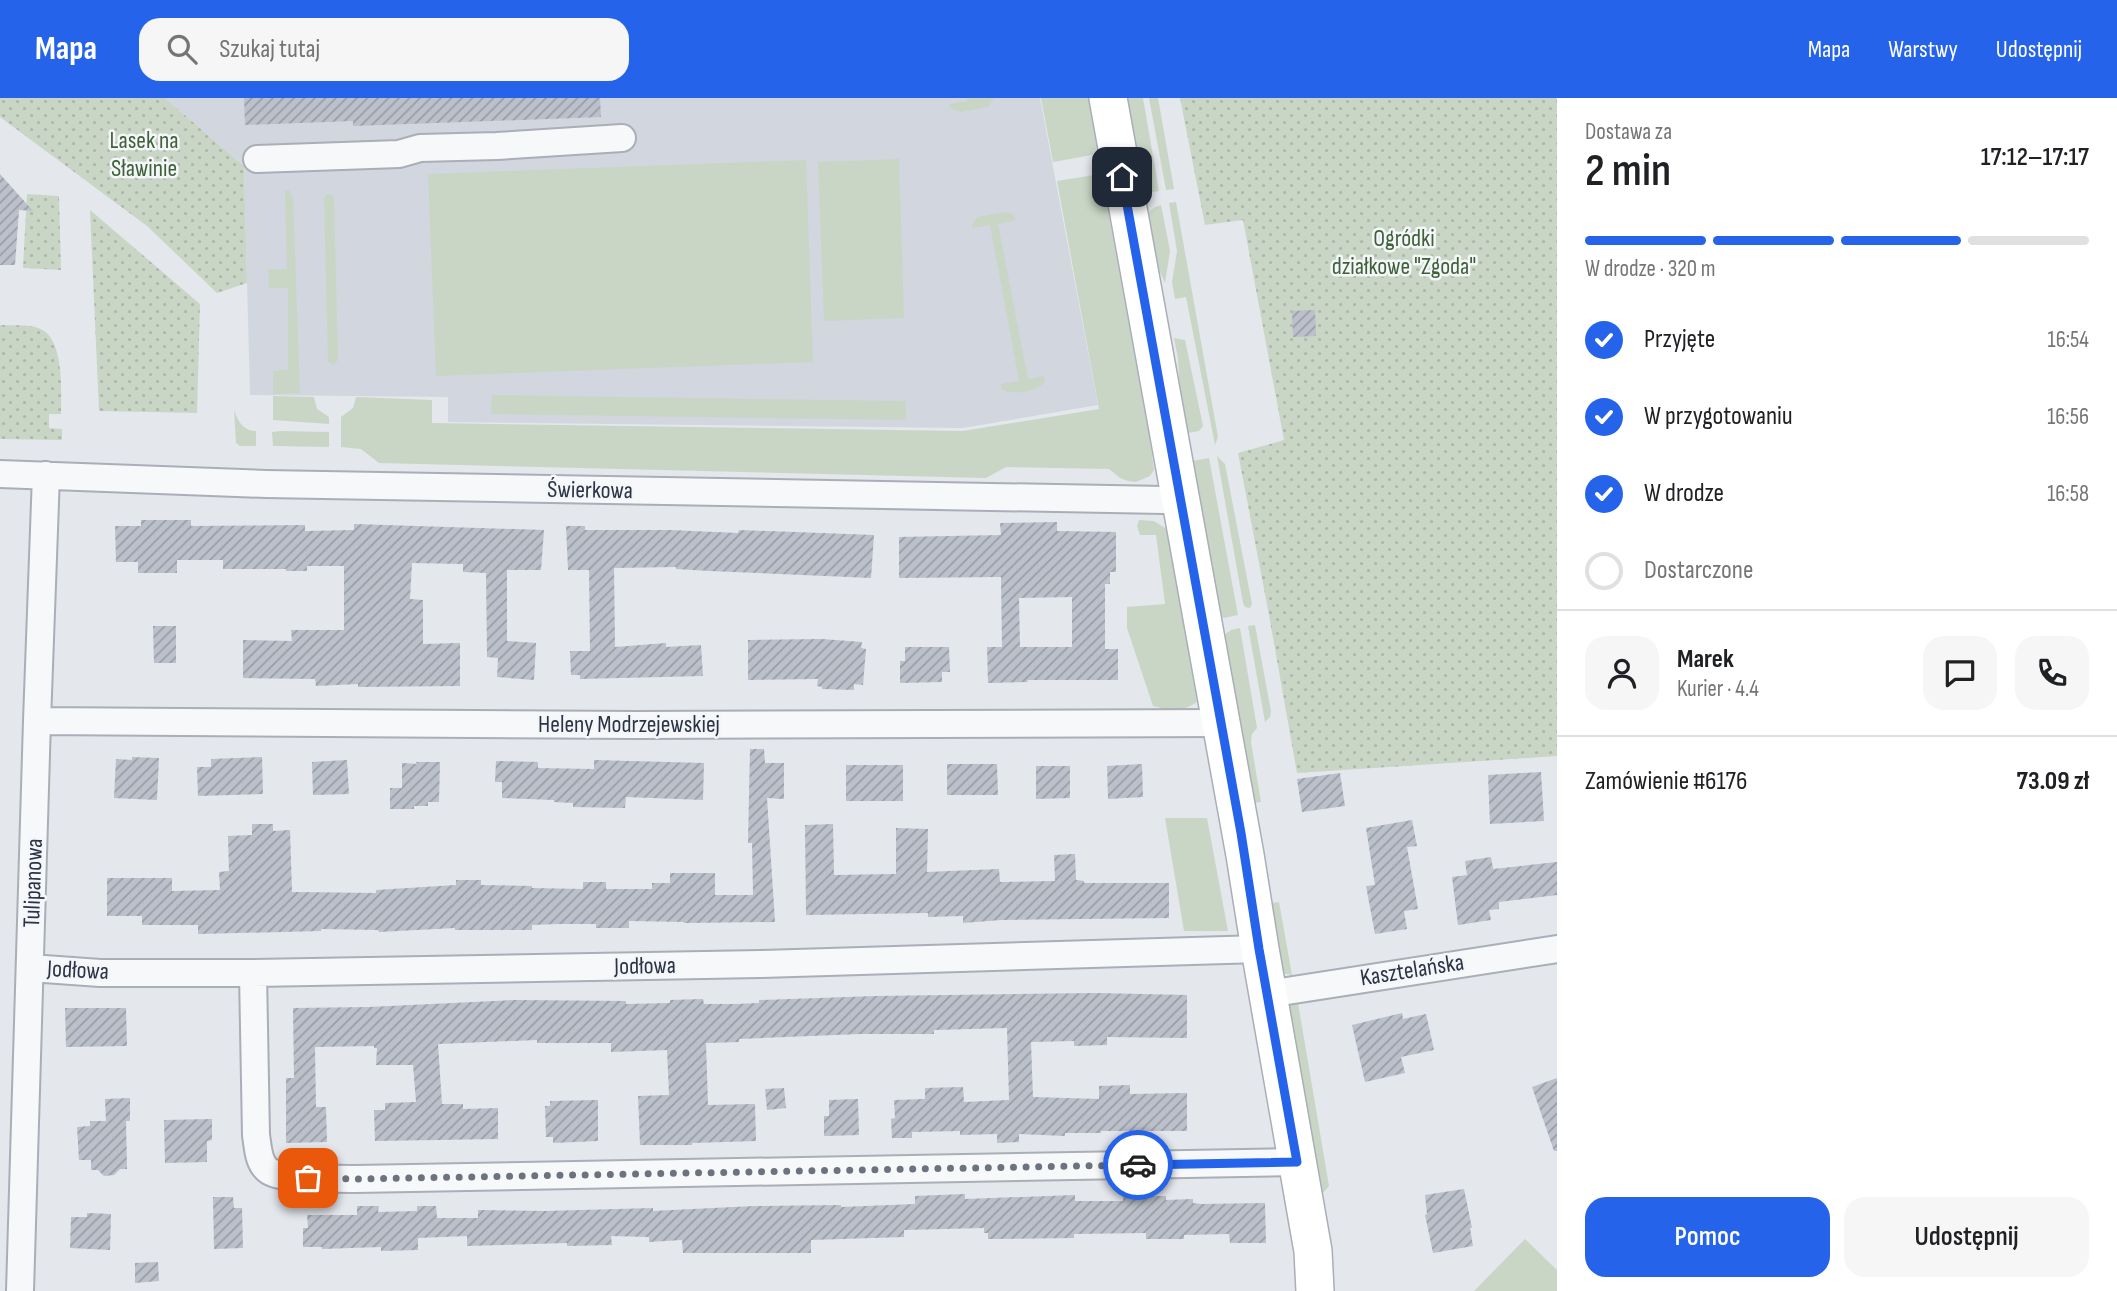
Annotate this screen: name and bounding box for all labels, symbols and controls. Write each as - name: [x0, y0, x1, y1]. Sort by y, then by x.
- search box: [139, 18, 629, 81]
- text: Mapa: [35, 29, 97, 69]
- icon: search: [163, 30, 201, 68]
- text: Szukaj tutaj: [219, 34, 320, 65]
- text: Mapa: [1808, 35, 1850, 64]
- text: Warstwy: [1888, 35, 1958, 64]
- text: Udostępnij: [1996, 35, 2082, 64]
- text: Dostawa za: [1585, 118, 1672, 146]
- park label: Lasek na Sławinie: [110, 126, 178, 183]
- text: 17:12–17:17: [1981, 142, 2089, 173]
- text: 2 min: [1585, 144, 1671, 199]
- pin: [1092, 147, 1152, 207]
- icon: home: [1103, 158, 1141, 196]
- park label: Ogródki działkowe "Zgoda": [1332, 224, 1476, 281]
- text: W drodze · 320 m: [1585, 255, 1715, 283]
- icon: check: [1585, 321, 1623, 359]
- text: Przyjęte: [1644, 324, 1715, 355]
- text: 16:54: [2048, 326, 2089, 354]
- icon: check: [1585, 398, 1623, 436]
- text: W przygotowaniu: [1644, 401, 1793, 432]
- text: 16:56: [2047, 403, 2089, 431]
- street label: Świerkowa: [547, 475, 633, 505]
- icon: check: [1585, 475, 1623, 513]
- text: W drodze: [1644, 478, 1724, 509]
- text: 16:58: [2047, 480, 2089, 508]
- text: Dostarczone: [1644, 555, 1753, 586]
- button: person: [1585, 636, 1659, 710]
- button: chat: [1923, 636, 1997, 710]
- button: phone: [2015, 636, 2089, 710]
- text: Marek: [1677, 644, 1734, 675]
- text: Kurier · 4.4: [1677, 675, 1759, 703]
- street label: Heleny Modrzejewskiej: [538, 710, 720, 739]
- text: Zamówienie #6176: [1585, 766, 1747, 797]
- text: 73.09 zł: [2017, 766, 2089, 797]
- street label: Tulipanowa: [17, 838, 49, 928]
- street label: Kasztelańska: [1358, 947, 1466, 993]
- street label: Jodłowa: [613, 951, 676, 981]
- street label: Jodłowa: [45, 954, 110, 986]
- courier: [1103, 1130, 1173, 1200]
- icon: car: [1119, 1146, 1157, 1184]
- pin: [278, 1148, 338, 1208]
- icon: bag: [289, 1159, 327, 1197]
- button: Pomoc: [1585, 1197, 1830, 1277]
- button: Udostępnij: [1844, 1197, 2089, 1277]

